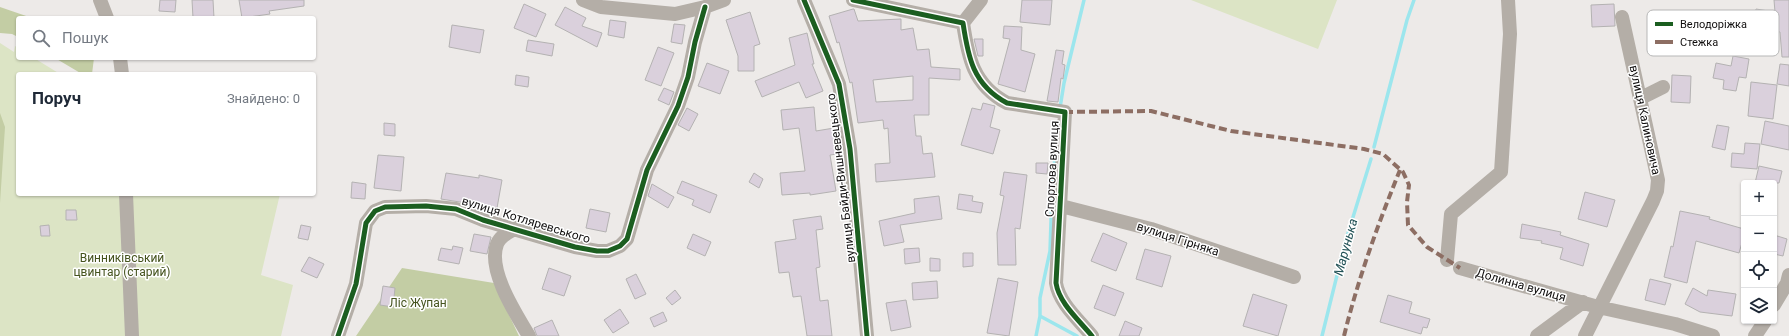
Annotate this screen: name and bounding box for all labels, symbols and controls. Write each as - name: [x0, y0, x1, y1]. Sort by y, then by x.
- legend: [1647, 10, 1779, 56]
- search box: [16, 16, 316, 60]
- text: Велодоріжка: [1680, 18, 1747, 31]
- icon: search: [30, 27, 52, 49]
- text: Пошук: [62, 29, 109, 47]
- text: Стежка: [1680, 36, 1718, 49]
- street label: вулиця Калиновича: [1627, 64, 1663, 176]
- text: Поруч: [32, 88, 81, 108]
- text: Знайдено: 0: [227, 91, 300, 106]
- street label: вулиця Байди-Вишневецького: [824, 92, 858, 264]
- street label: Спортова вулиця: [1042, 120, 1062, 218]
- map controls: [1741, 180, 1777, 324]
- button: +: [1741, 180, 1777, 216]
- street label: вулиця Котляревського: [460, 194, 592, 246]
- button: −: [1741, 216, 1777, 252]
- water label: Марунька: [1331, 217, 1360, 277]
- street label: вулиця Гірняка: [1135, 219, 1221, 259]
- park label: Винниківський цвинтар (старий): [73, 251, 171, 279]
- button: locate: [1741, 252, 1777, 288]
- street label: Долинна вулиця: [1474, 265, 1568, 305]
- button: layers: [1741, 288, 1777, 324]
- park label: Ліс Жупан: [389, 296, 447, 310]

